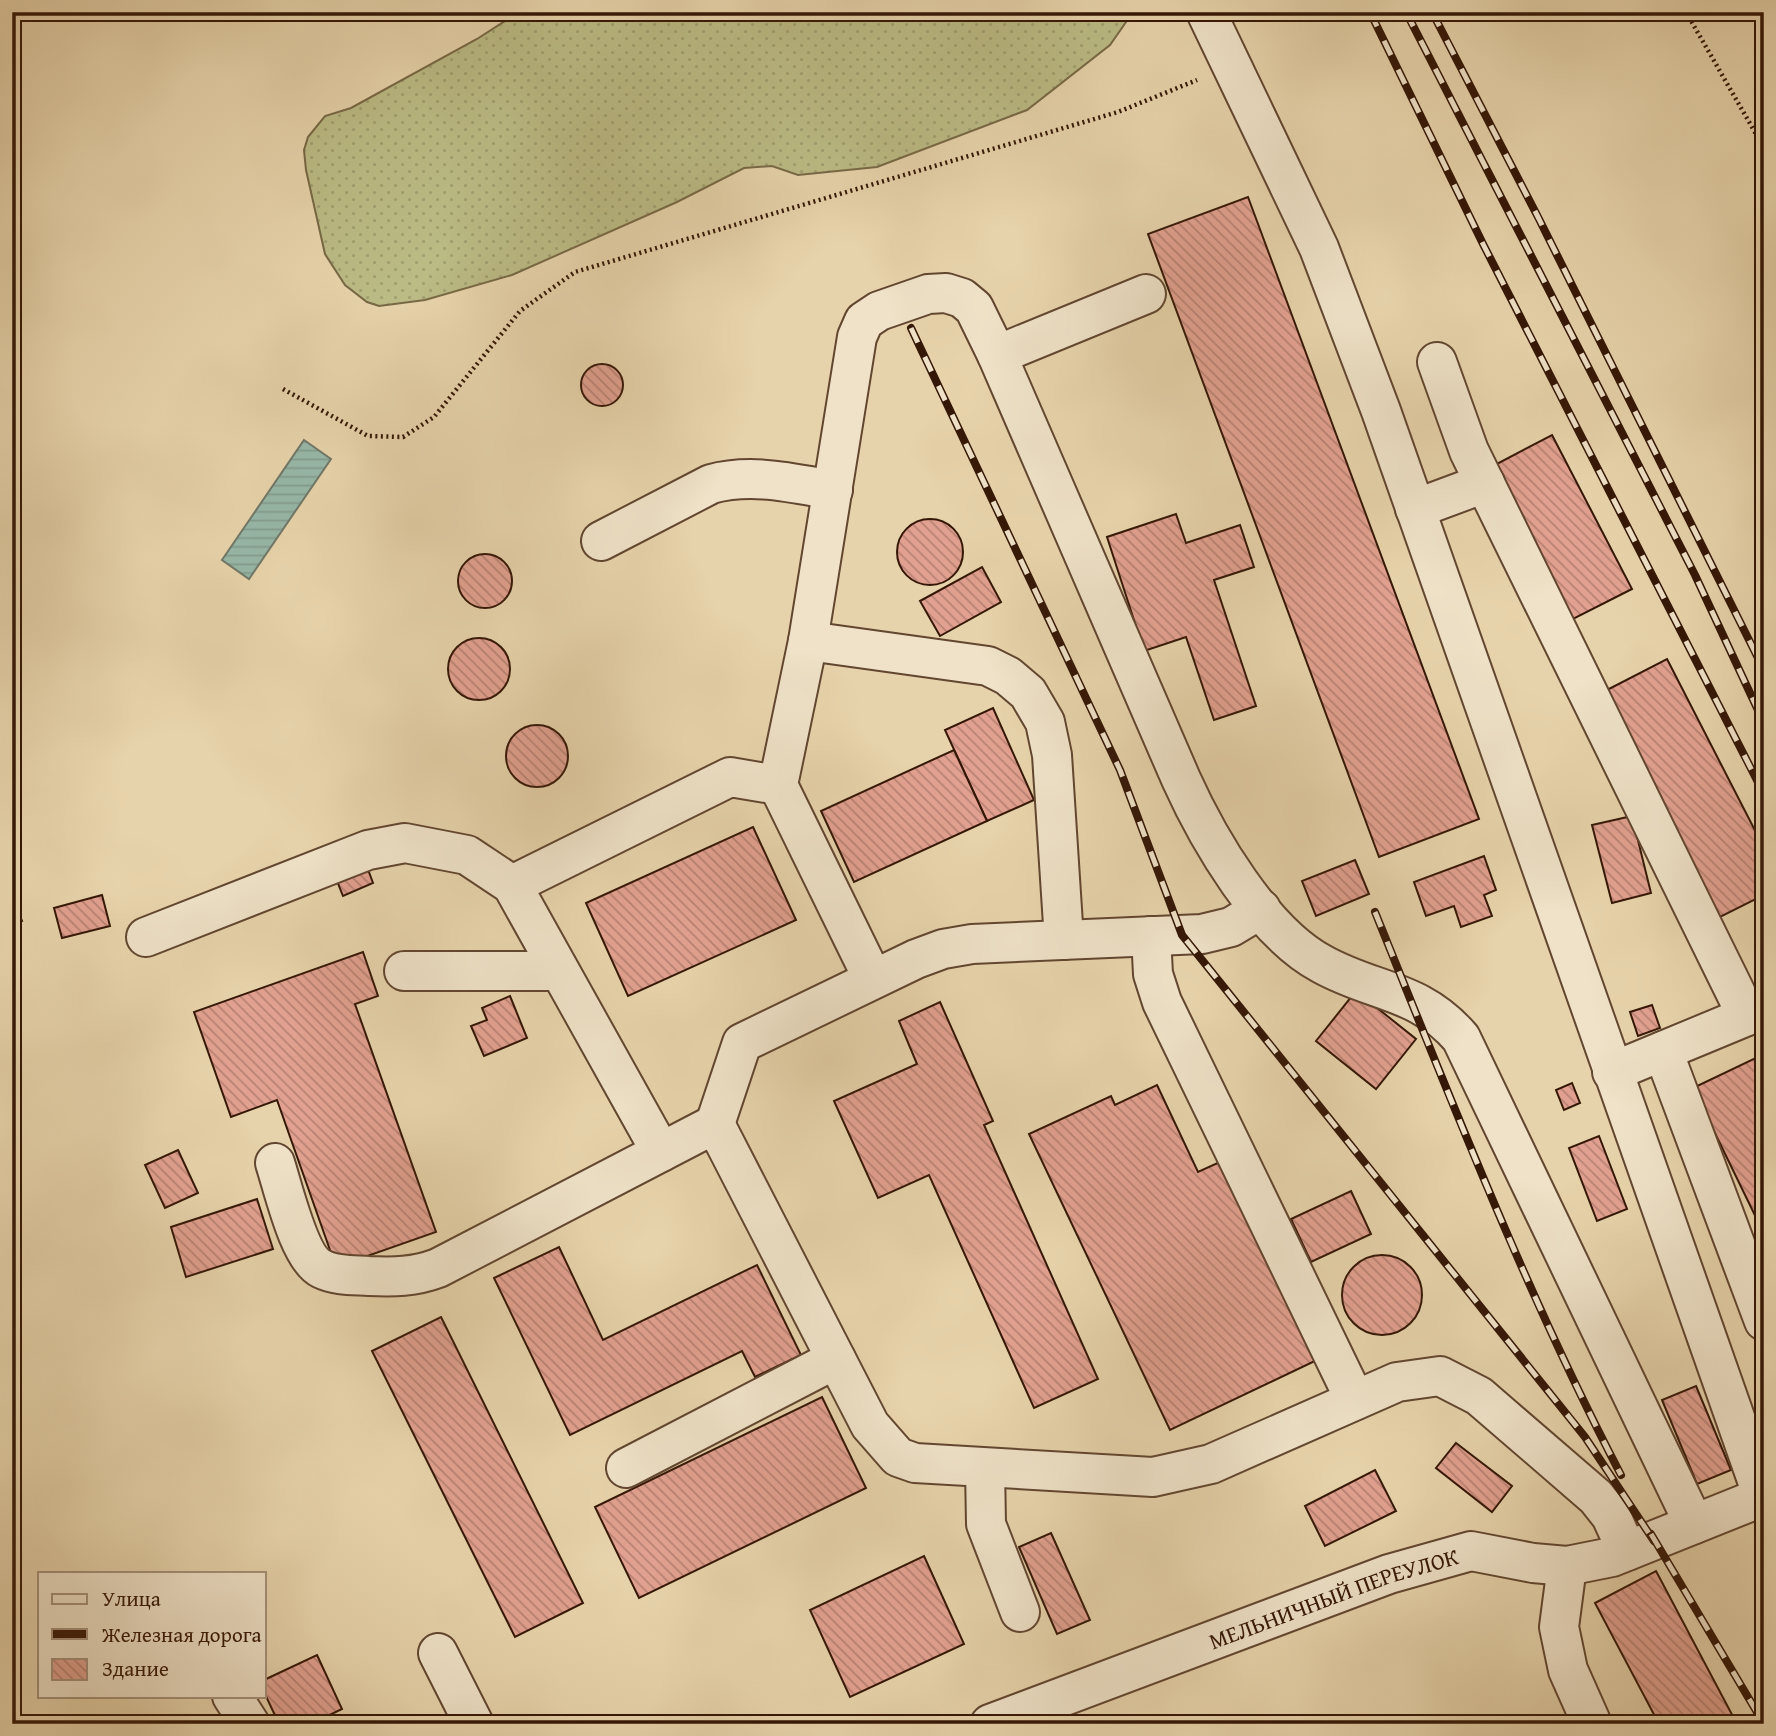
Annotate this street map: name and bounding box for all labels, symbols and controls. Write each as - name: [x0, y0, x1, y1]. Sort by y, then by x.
- street label: МЕЛЬНИЧНЫЙ ПЕРЕУЛОК: [1204, 1539, 1462, 1657]
- legend: [38, 1572, 266, 1698]
- text: Улица: [102, 1583, 161, 1614]
- text: Железная дорога: [101, 1619, 262, 1650]
- text: Здание: [102, 1653, 169, 1684]

